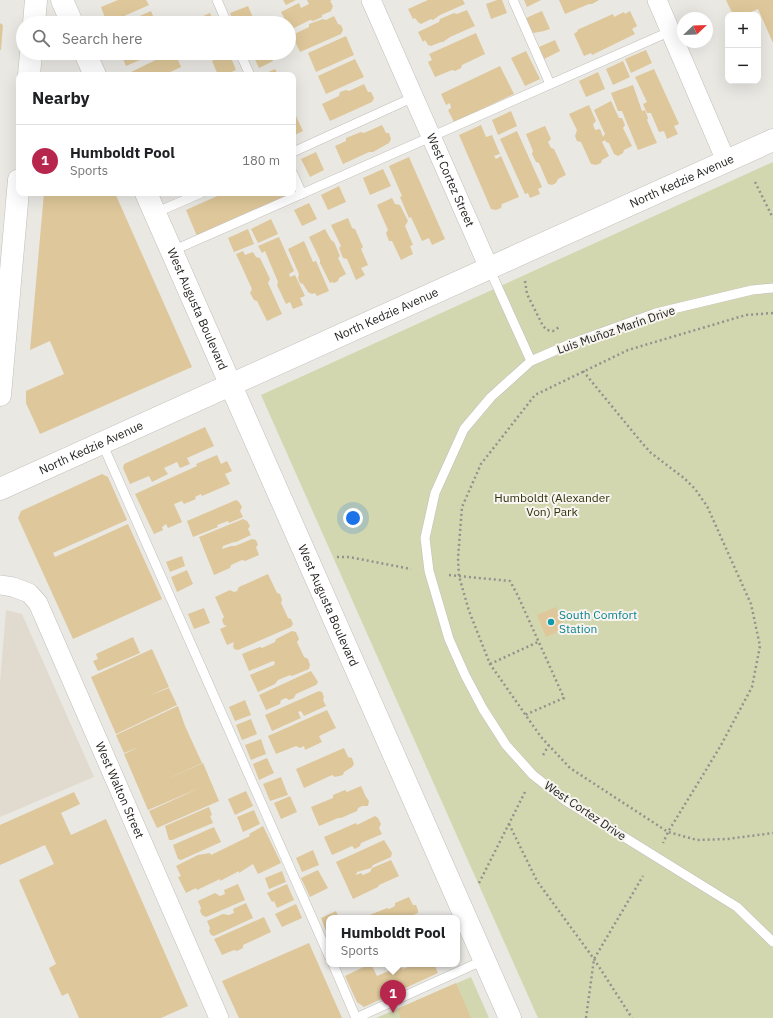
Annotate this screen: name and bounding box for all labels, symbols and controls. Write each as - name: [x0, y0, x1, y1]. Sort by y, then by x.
- north arrow: [677, 12, 713, 48]
- map controls: [725, 12, 761, 84]
- button: +: [725, 12, 761, 48]
- search box: [16, 16, 296, 60]
- icon: search: [30, 27, 52, 49]
- text: Search here: [62, 29, 142, 48]
- button: −: [725, 48, 761, 84]
- text: Nearby: [32, 87, 90, 109]
- street label: West Cortez Street: [424, 131, 478, 229]
- text: Humboldt Pool: [70, 143, 175, 162]
- street label: North Kedzie Avenue: [627, 151, 736, 211]
- text: 1: [41, 152, 49, 169]
- text: 180 m: [242, 152, 280, 169]
- text: Sports: [70, 162, 108, 179]
- street label: West Augusta Boulevard: [164, 246, 231, 372]
- street label: North Kedzie Avenue: [332, 284, 441, 344]
- street label: Luis Muñoz Marín Drive: [555, 302, 677, 357]
- street label: North Kedzie Avenue: [37, 417, 146, 477]
- park label: Humboldt (Alexander Von) Park: [494, 490, 610, 519]
- your location: [343, 508, 363, 528]
- street label: West Augusta Boulevard: [295, 542, 362, 669]
- place label: South Comfort Station: [559, 607, 637, 636]
- marker: South Comfort Station: [546, 617, 556, 627]
- street label: West Walton Street: [93, 740, 148, 841]
- street label: West Cortez Drive: [542, 778, 629, 844]
- popup: [326, 915, 460, 967]
- text: Humboldt Pool: [341, 923, 445, 942]
- text: Sports: [341, 942, 379, 959]
- pin: 1: [380, 980, 406, 1013]

